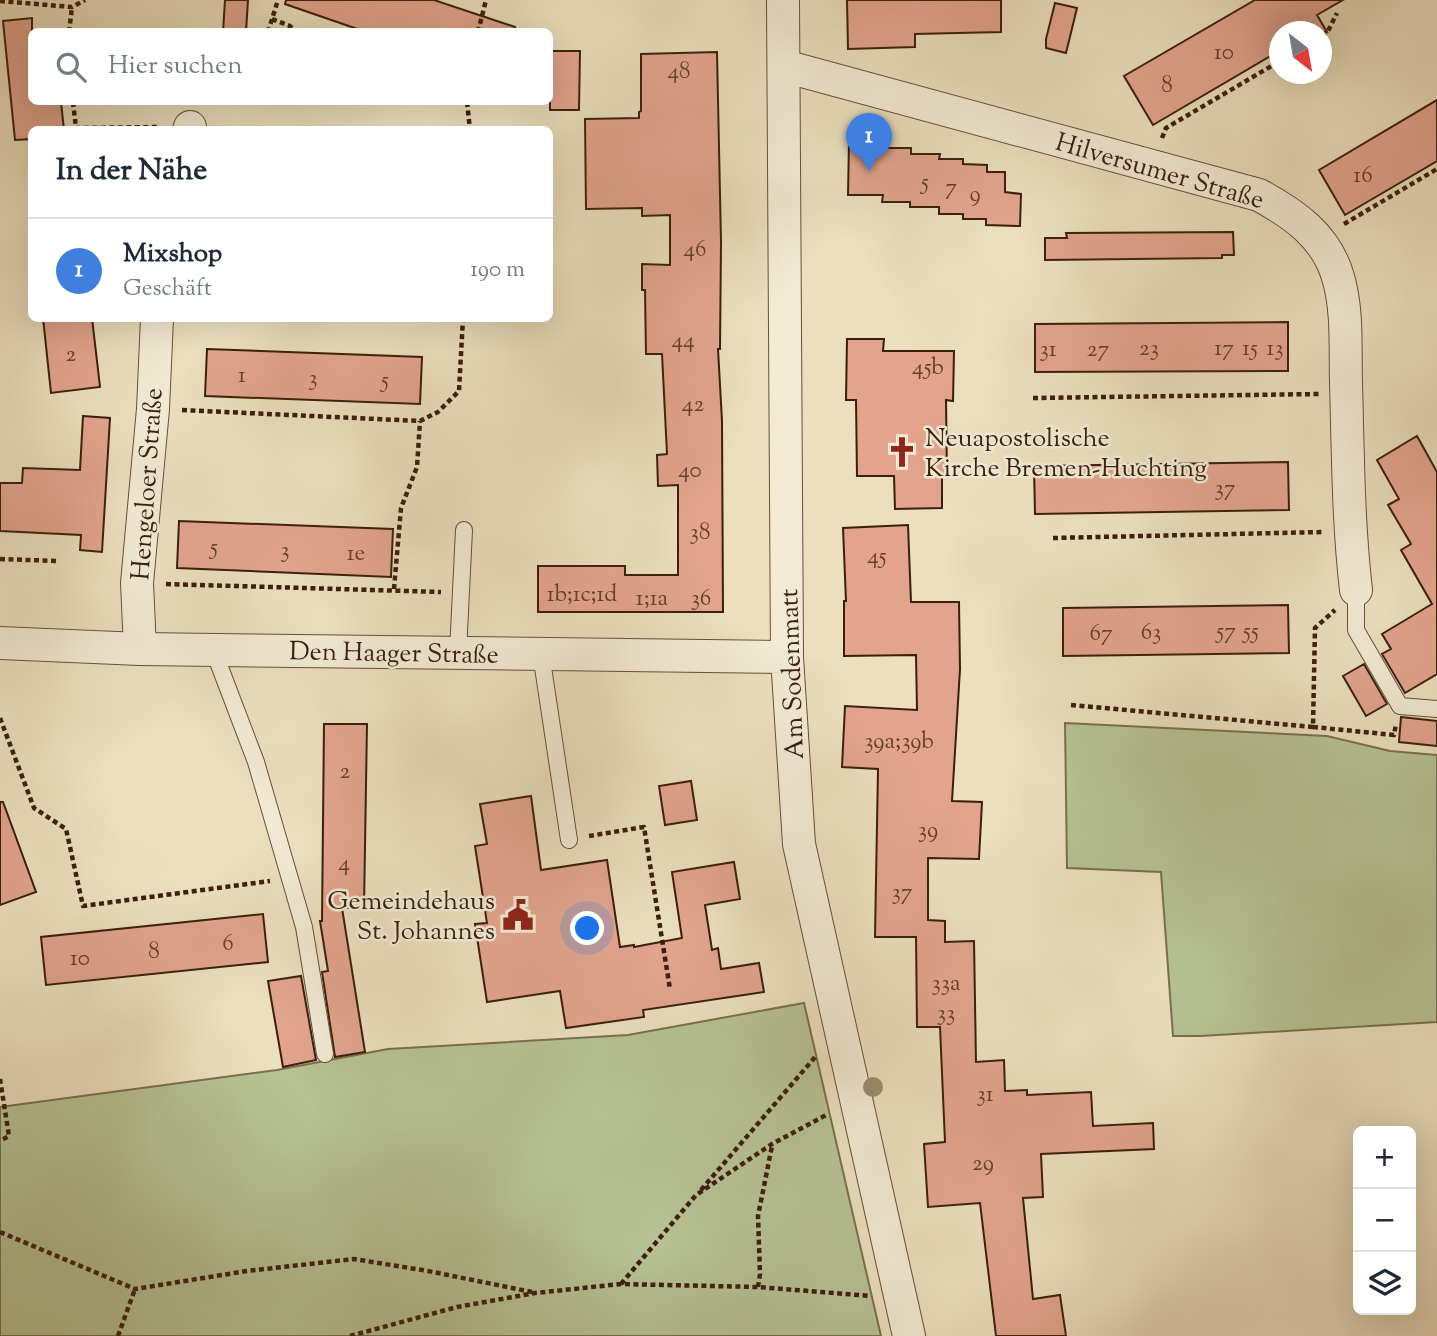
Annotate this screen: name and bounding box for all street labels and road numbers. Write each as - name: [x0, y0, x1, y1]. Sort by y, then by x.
- street label: Hilversumer Straße: [1051, 125, 1268, 220]
- street label: Hengeloer Straße: [123, 387, 174, 582]
- street label: Am Sodenmatt: [772, 588, 815, 760]
- street label: Den Haager Straße: [289, 634, 499, 675]

